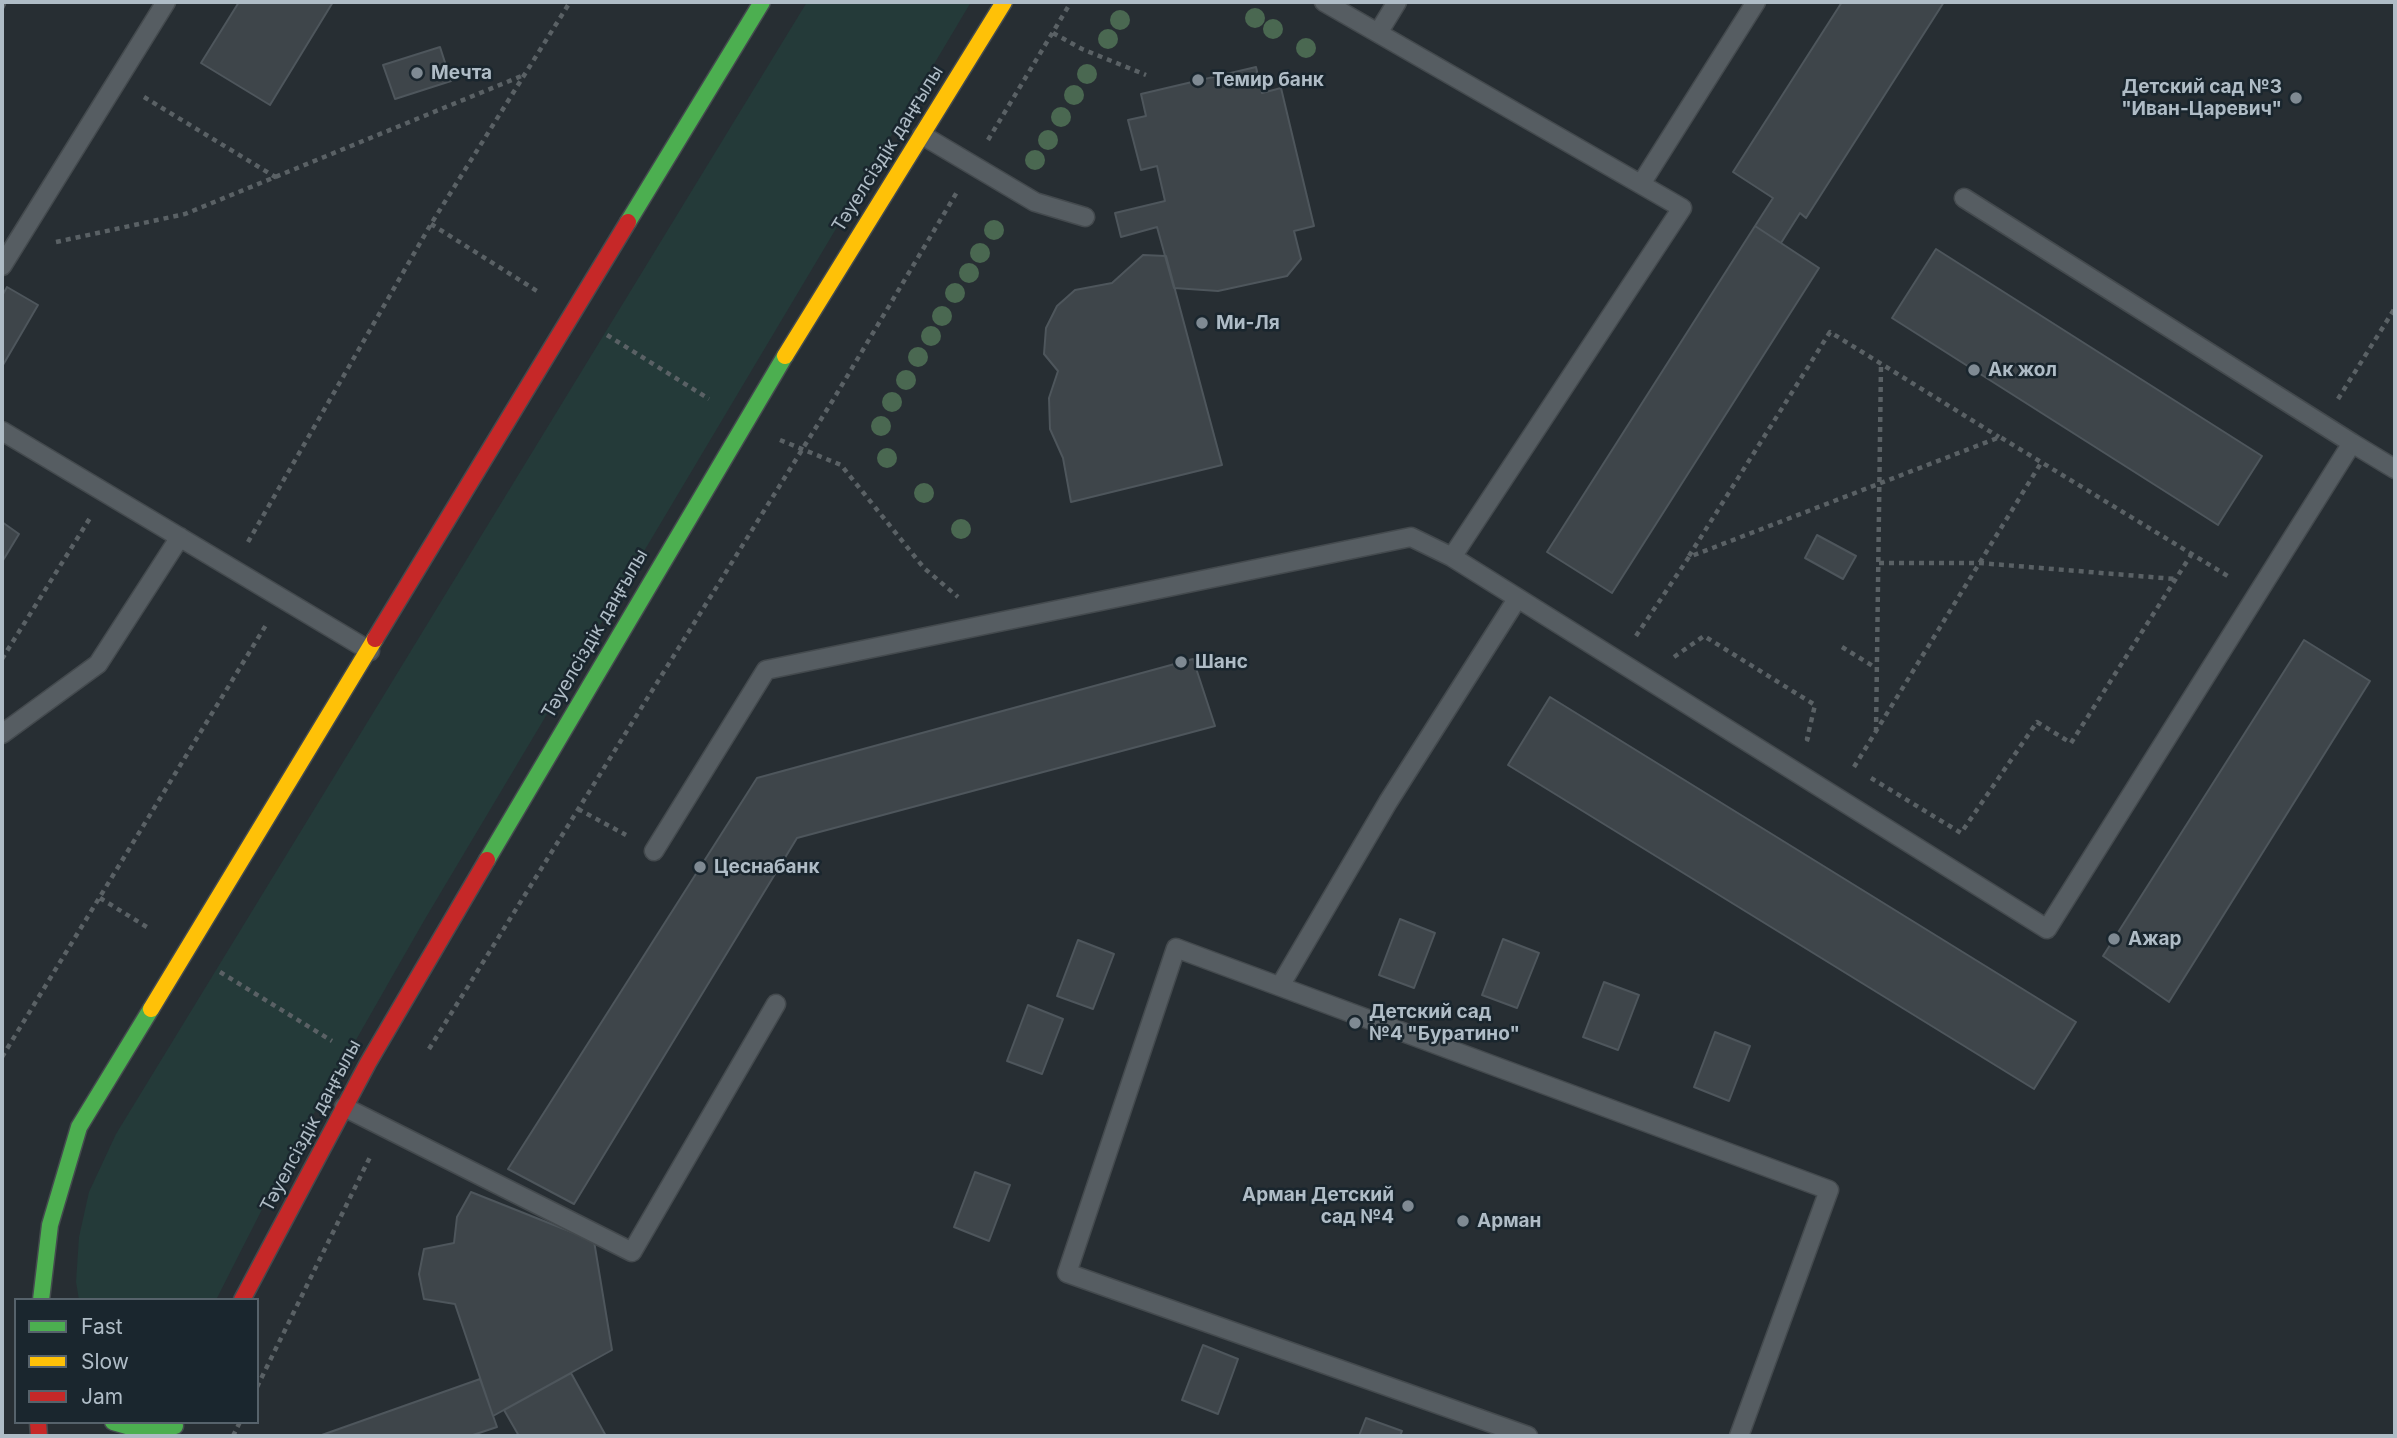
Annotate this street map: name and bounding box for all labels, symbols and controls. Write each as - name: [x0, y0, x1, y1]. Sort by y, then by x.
- place label: Мечта: [431, 62, 492, 84]
- street label: Тәуелсіздік даңғылы: [827, 62, 949, 236]
- marker: Мечта: [409, 65, 425, 81]
- place label: Темир банк: [1212, 69, 1324, 91]
- marker: Темир банк: [1190, 72, 1206, 88]
- place label: Детский сад №3 "Иван-Царевич": [2121, 76, 2282, 120]
- marker: Детский сад №3 "Иван-Царевич": [2288, 90, 2304, 106]
- place label: Ми-Ля: [1216, 312, 1280, 334]
- marker: Ми-Ля: [1194, 315, 1210, 331]
- place label: Ак жол: [1988, 359, 2057, 381]
- marker: Ак жол: [1966, 362, 1982, 378]
- street label: Тәуелсіздік даңғылы: [537, 545, 653, 723]
- place label: Шанс: [1195, 651, 1248, 673]
- marker: Шанс: [1173, 654, 1189, 670]
- place label: Цеснабанк: [714, 856, 819, 878]
- marker: Цеснабанк: [692, 859, 708, 875]
- place label: Ажар: [2128, 928, 2182, 950]
- marker: Ажар: [2106, 931, 2122, 947]
- place label: Детский сад №4 "Буратино": [1369, 1001, 1520, 1045]
- marker: Детский сад №4 "Буратино": [1347, 1015, 1363, 1031]
- street label: Тәуелсіздік даңғылы: [256, 1036, 366, 1216]
- place label: Арман Детский сад №4: [1242, 1184, 1394, 1228]
- marker: Арман Детский сад №4: [1400, 1198, 1416, 1214]
- place label: Арман: [1477, 1210, 1541, 1232]
- marker: Арман: [1455, 1213, 1471, 1229]
- legend: [14, 1298, 259, 1424]
- text: Fast: [81, 1314, 123, 1339]
- text: Slow: [81, 1349, 129, 1374]
- text: Jam: [81, 1384, 123, 1409]

